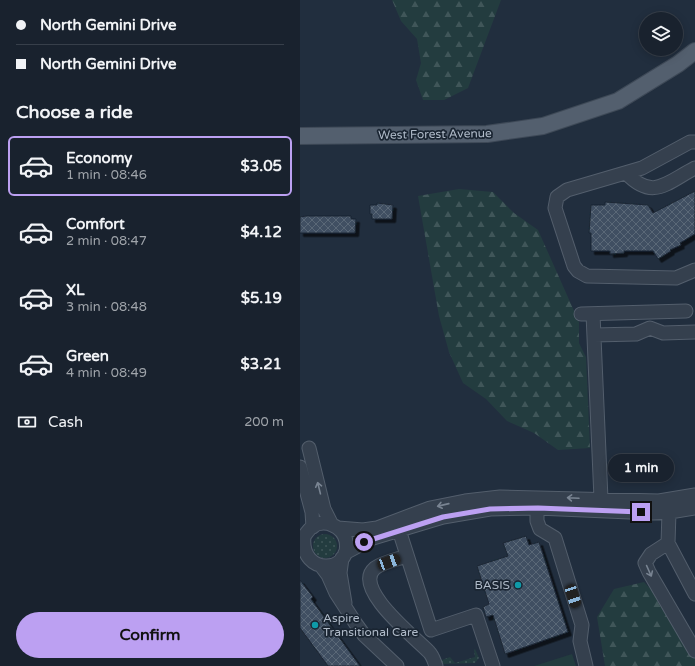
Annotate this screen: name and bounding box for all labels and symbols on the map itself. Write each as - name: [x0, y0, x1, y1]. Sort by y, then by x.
- street label: West Forest Avenue: [378, 126, 492, 142]
- callout: 1 min: [608, 454, 674, 482]
- one-way arrow: [315, 482, 322, 495]
- one-way arrow: [567, 494, 580, 502]
- one-way arrow: [437, 502, 450, 510]
- route end: [632, 503, 650, 521]
- route start: [355, 533, 373, 551]
- car: [376, 552, 402, 572]
- one-way arrow: [646, 564, 653, 576]
- place label: BASIS: [475, 578, 510, 592]
- marker: BASIS: [513, 580, 523, 590]
- car: [564, 583, 582, 609]
- place label: Aspire Transitional Care: [323, 611, 419, 639]
- marker: Aspire Transitional Care: [310, 620, 320, 630]

